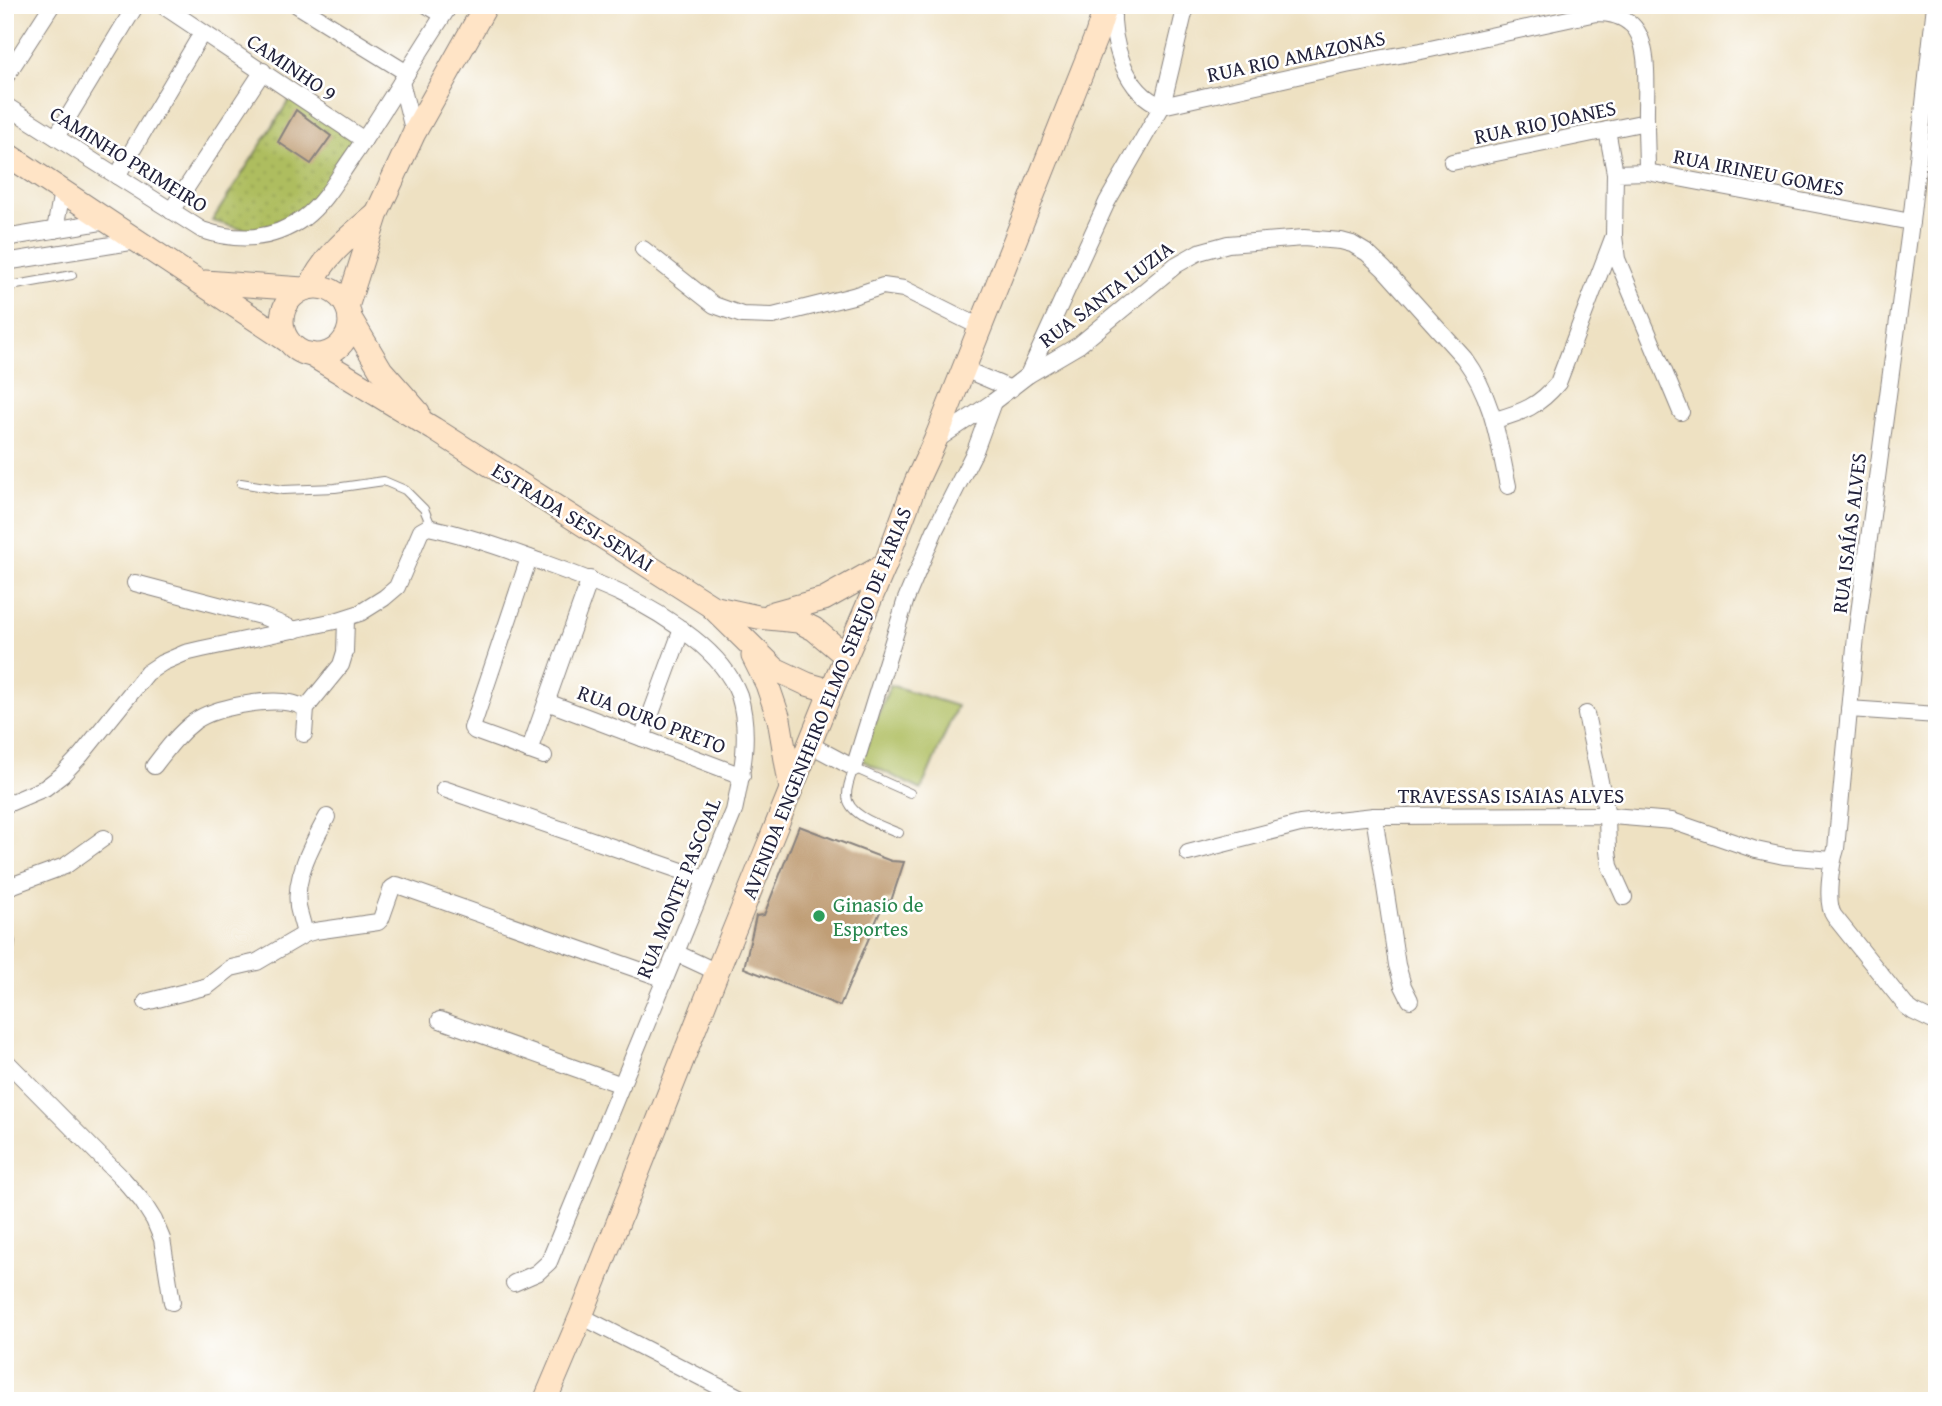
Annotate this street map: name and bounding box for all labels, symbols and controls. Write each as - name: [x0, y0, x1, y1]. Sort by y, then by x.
- street label: RUA RIO AMAZONAS: [1204, 22, 1388, 90]
- street label: CAMINHO 9: [241, 26, 343, 108]
- street label: RUA RIO JOANES: [1471, 92, 1619, 152]
- street label: CAMINHO PRIMEIRO: [44, 98, 214, 220]
- street label: RUA IRINEU GOMES: [1671, 140, 1847, 204]
- street label: RUA SANTA LUZIA: [1032, 233, 1180, 355]
- street label: RUA ISAÍAS ALVES: [1824, 451, 1874, 615]
- street label: ESTRADA SESI-SENAI: [486, 455, 660, 579]
- street label: AVENIDA ENGENHEIRO ELMO SEREJO DE FARIAS: [733, 502, 919, 904]
- street label: RUA OURO PRETO: [573, 676, 731, 762]
- street label: TRAVESSAS ISAIAS ALVES: [1398, 780, 1624, 811]
- street label: RUA MONTE PASCOAL: [628, 793, 728, 983]
- place label: Ginasio de Esportes: [833, 889, 924, 944]
- marker: Ginasio de Esportes: [811, 908, 827, 924]

